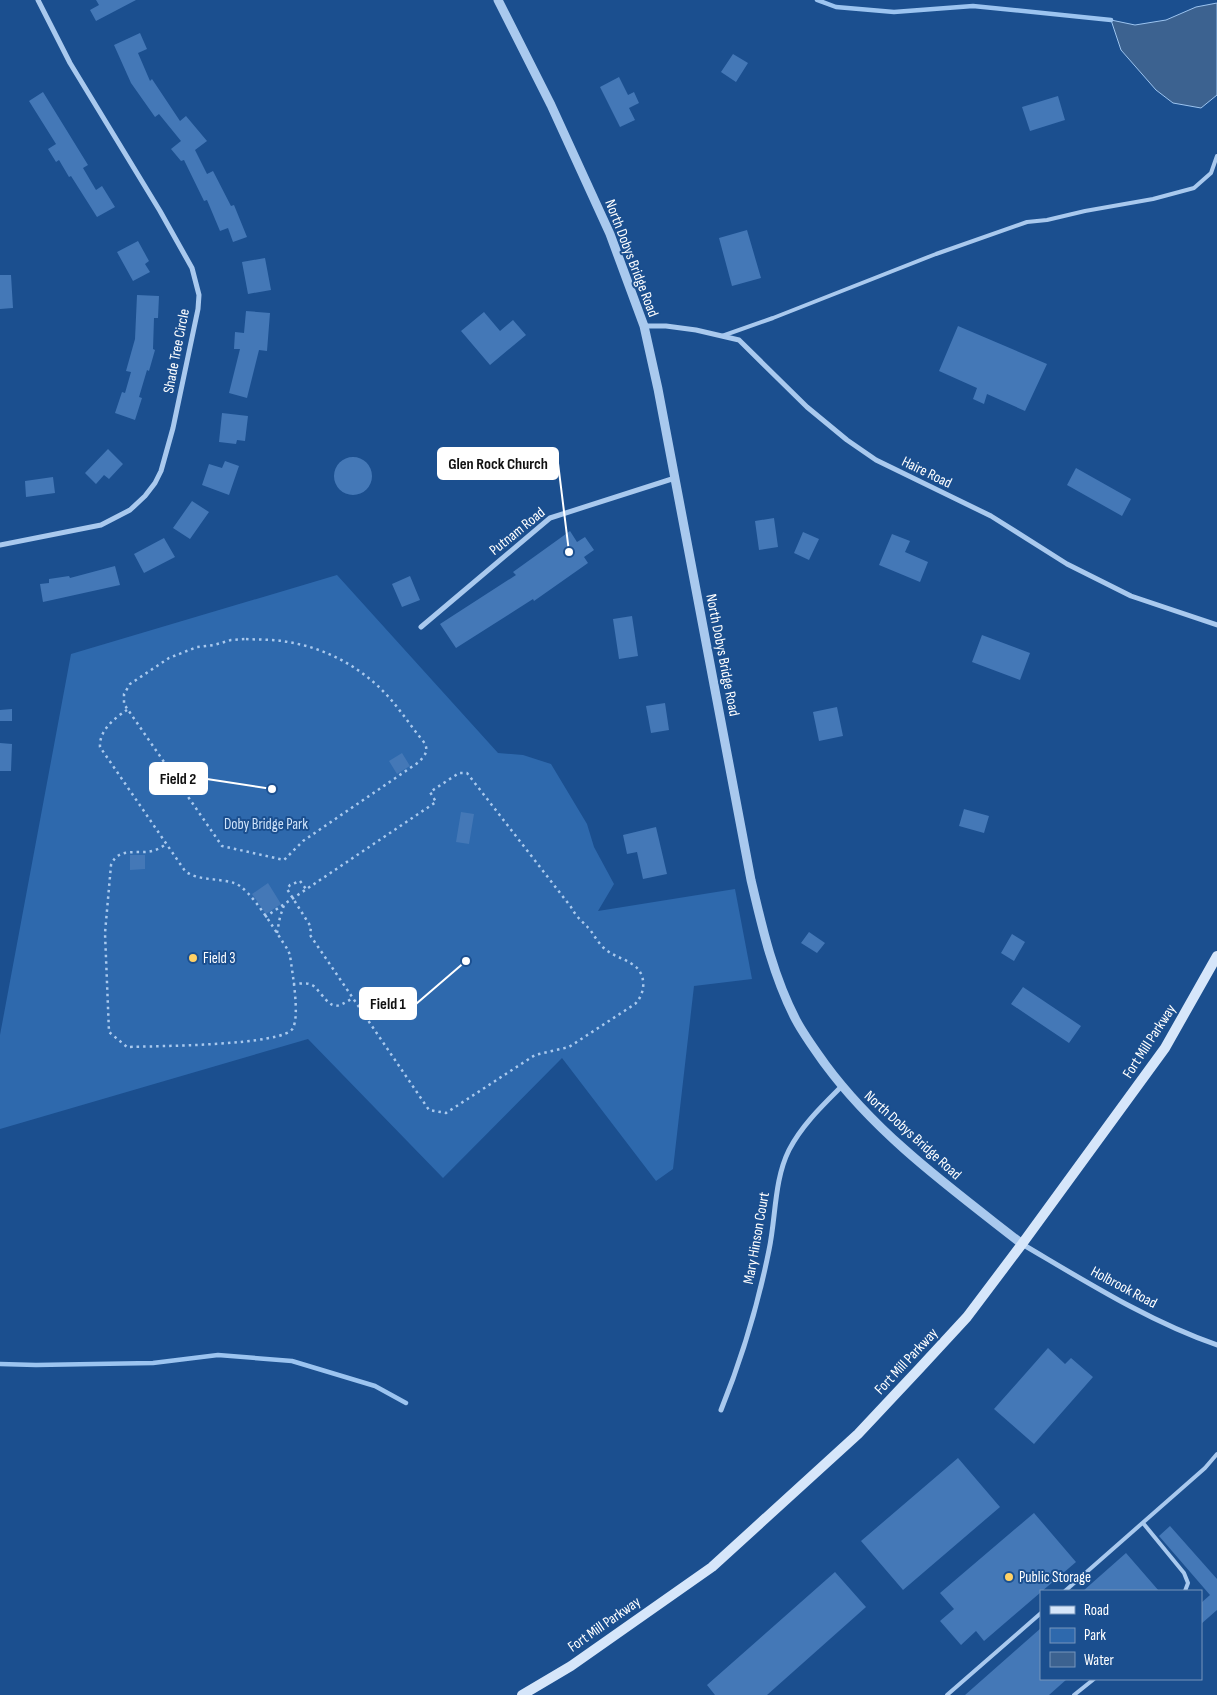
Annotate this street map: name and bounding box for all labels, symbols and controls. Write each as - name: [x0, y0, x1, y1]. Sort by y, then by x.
- street label: North Dobys Bridge Road: [600, 197, 663, 320]
- street label: Shade Tree Circle: [159, 307, 194, 395]
- callout: Glen Rock Church: [438, 448, 558, 479]
- street label: Haire Road: [899, 452, 955, 493]
- text: Glen Rock Church: [448, 455, 548, 474]
- street label: Putnam Road: [486, 503, 549, 560]
- street label: North Dobys Bridge Road: [701, 592, 744, 718]
- callout: Field 2: [150, 763, 207, 794]
- text: Field 2: [160, 770, 196, 789]
- park label: Doby Bridge Park: [224, 815, 308, 834]
- place label: Field 3: [203, 949, 235, 968]
- marker: Field 3: [187, 952, 199, 964]
- callout: Field 1: [360, 988, 416, 1019]
- text: Field 1: [370, 995, 407, 1014]
- street label: Fort Mill Parkway: [1118, 1001, 1181, 1082]
- street label: North Dobys Bridge Road: [860, 1087, 965, 1184]
- street label: Mary Hinson Court: [739, 1190, 774, 1286]
- street label: Holbrook Road: [1087, 1262, 1160, 1313]
- street label: Fort Mill Parkway: [871, 1324, 942, 1399]
- place label: Public Storage: [1019, 1568, 1091, 1587]
- marker: Public Storage: [1003, 1571, 1015, 1583]
- legend: [1040, 1590, 1202, 1680]
- street label: Fort Mill Parkway: [564, 1592, 645, 1656]
- text: Road: [1084, 1601, 1109, 1620]
- text: Park: [1084, 1626, 1106, 1645]
- text: Water: [1084, 1651, 1115, 1670]

